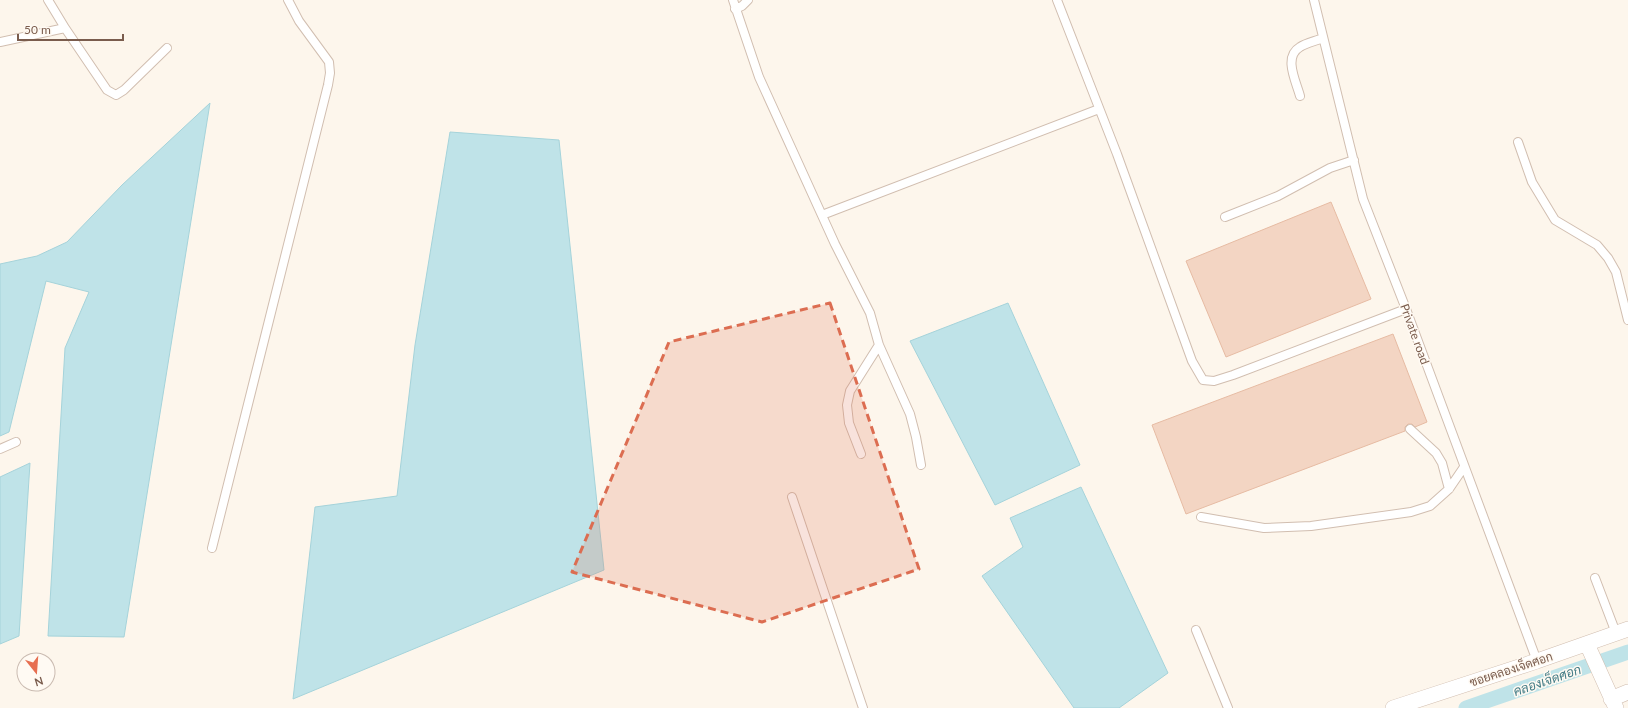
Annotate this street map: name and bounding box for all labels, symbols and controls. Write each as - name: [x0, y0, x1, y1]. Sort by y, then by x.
- scale bar: [18, 16, 123, 42]
- text: 50 m: [24, 22, 51, 37]
- street label: Private road: [1397, 302, 1433, 366]
- street label: ซอยคลองเจ็ดศอก: [1468, 649, 1554, 689]
- north arrow: [16, 652, 56, 692]
- water label: คลองเจ็ดศอก: [1511, 661, 1583, 699]
- text: N: [33, 675, 45, 689]

